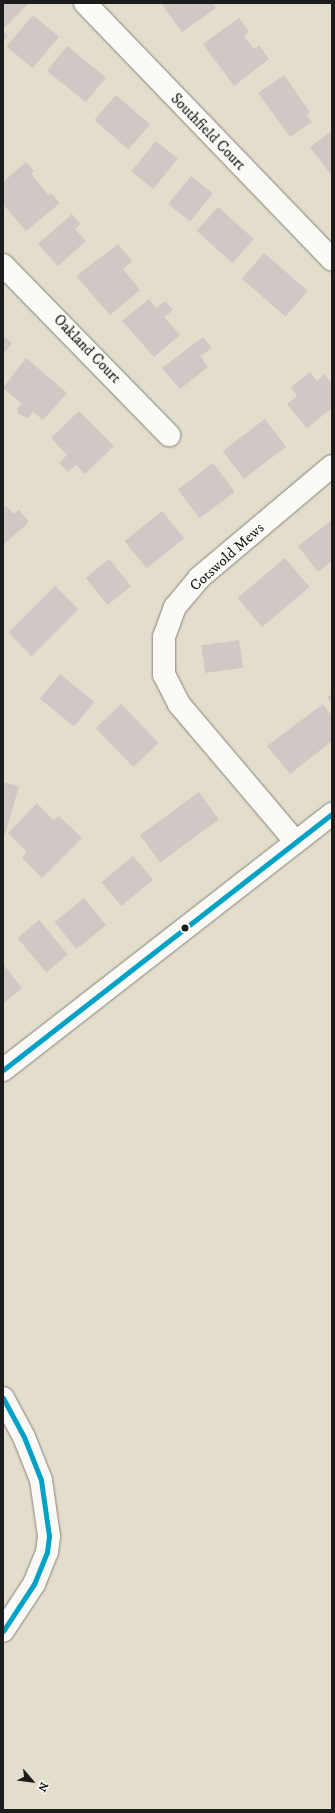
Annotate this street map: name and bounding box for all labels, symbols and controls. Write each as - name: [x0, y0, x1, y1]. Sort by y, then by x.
- street label: Southfield Court: [167, 90, 249, 174]
- street label: Oakland Court: [50, 311, 124, 387]
- street label: Cotswold Mews: [186, 519, 268, 595]
- unlabelled marker: [180, 923, 190, 933]
- north arrow: [12, 1761, 52, 1801]
- text: N: [34, 1779, 51, 1794]

